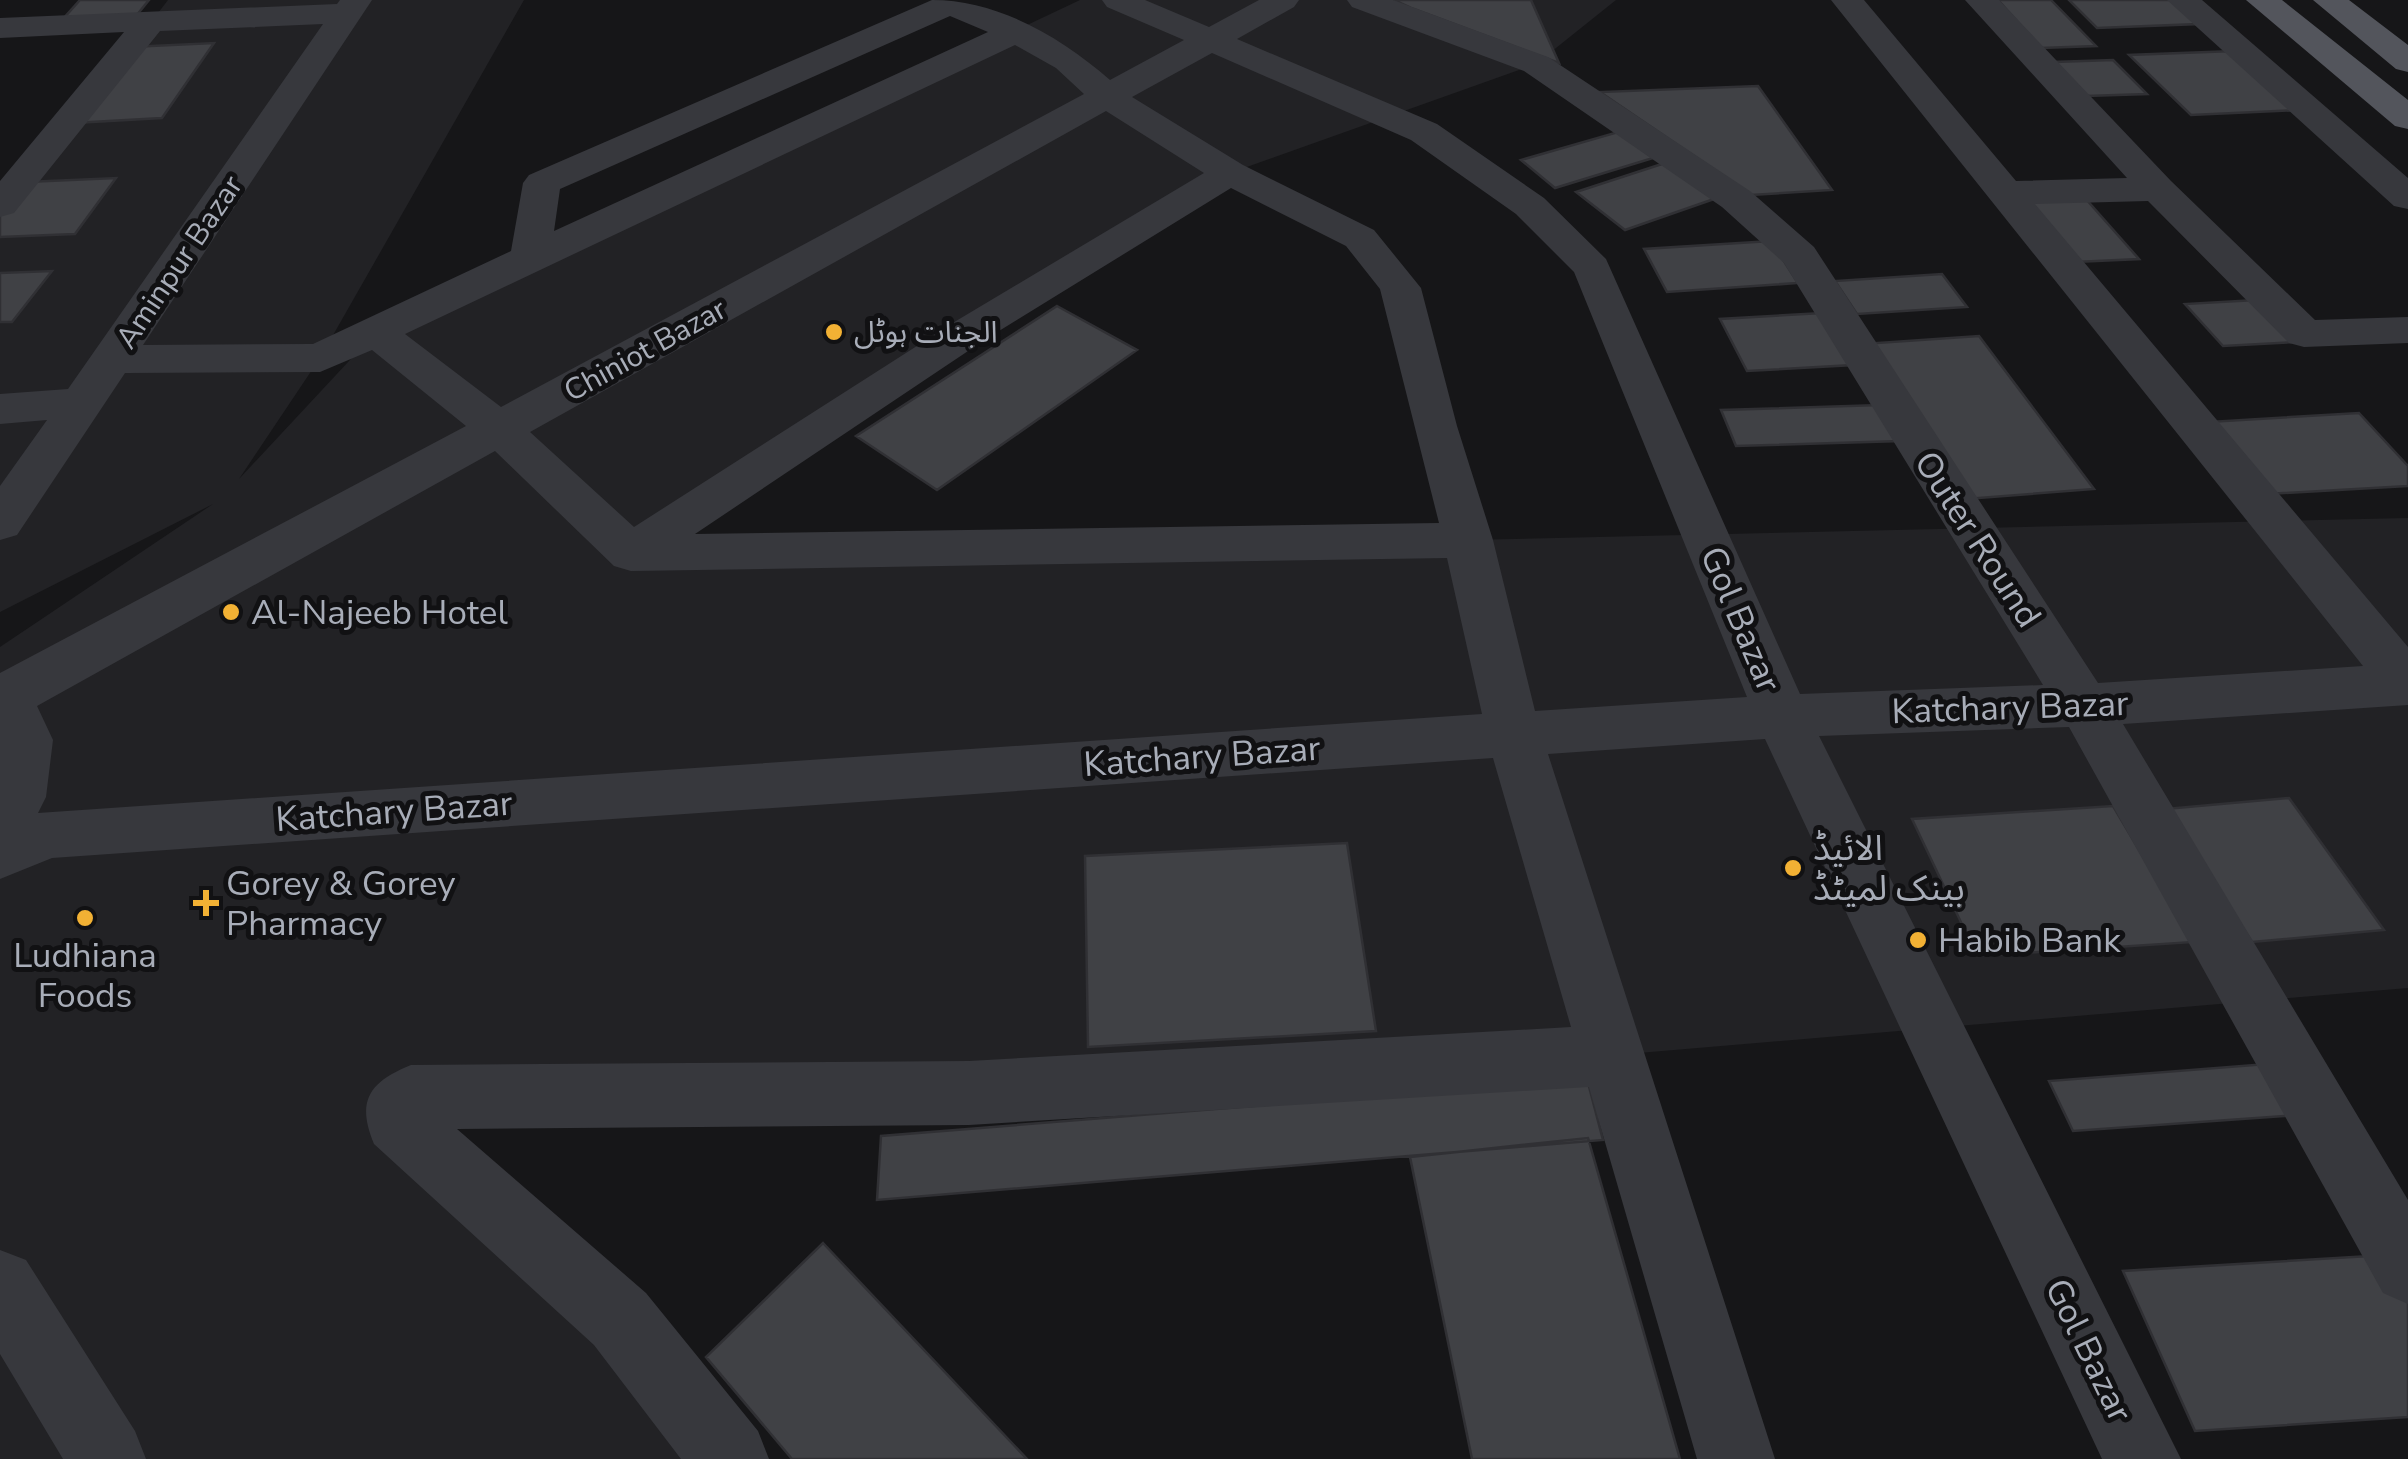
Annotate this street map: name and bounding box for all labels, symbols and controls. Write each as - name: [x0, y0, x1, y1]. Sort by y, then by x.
- street label: Aminpur Bazar: [106, 167, 253, 357]
- street label: Chiniot Bazar: [557, 289, 734, 412]
- place label: الجنات ہوٹل: [854, 312, 998, 353]
- marker: الجنات ہوٹل: [823, 321, 845, 343]
- street label: Outer Round: [1903, 442, 2052, 636]
- street label: Gol Bazar: [1689, 539, 1792, 699]
- place label: Al-Najeeb Hotel: [251, 589, 508, 636]
- marker: Al-Najeeb Hotel: [220, 601, 242, 623]
- street label: Katchary Bazar: [1891, 680, 2130, 735]
- street label: Katchary Bazar: [1082, 725, 1322, 788]
- street label: Katchary Bazar: [274, 780, 514, 843]
- place label: الائیڈ بینک لمیٹڈ: [1813, 825, 1965, 912]
- marker: الائیڈ بینک لمیٹڈ: [1782, 857, 1804, 879]
- place label: Gorey & Gorey Pharmacy: [226, 860, 455, 947]
- marker: Gorey & Gorey Pharmacy: [195, 892, 217, 914]
- marker: Ludhiana Foods: [74, 907, 96, 929]
- place label: Habib Bank: [1938, 917, 2121, 964]
- marker: Habib Bank: [1907, 929, 1929, 951]
- place label: Ludhiana Foods: [13, 932, 157, 1019]
- street label: Gol Bazar: [2034, 1271, 2144, 1430]

